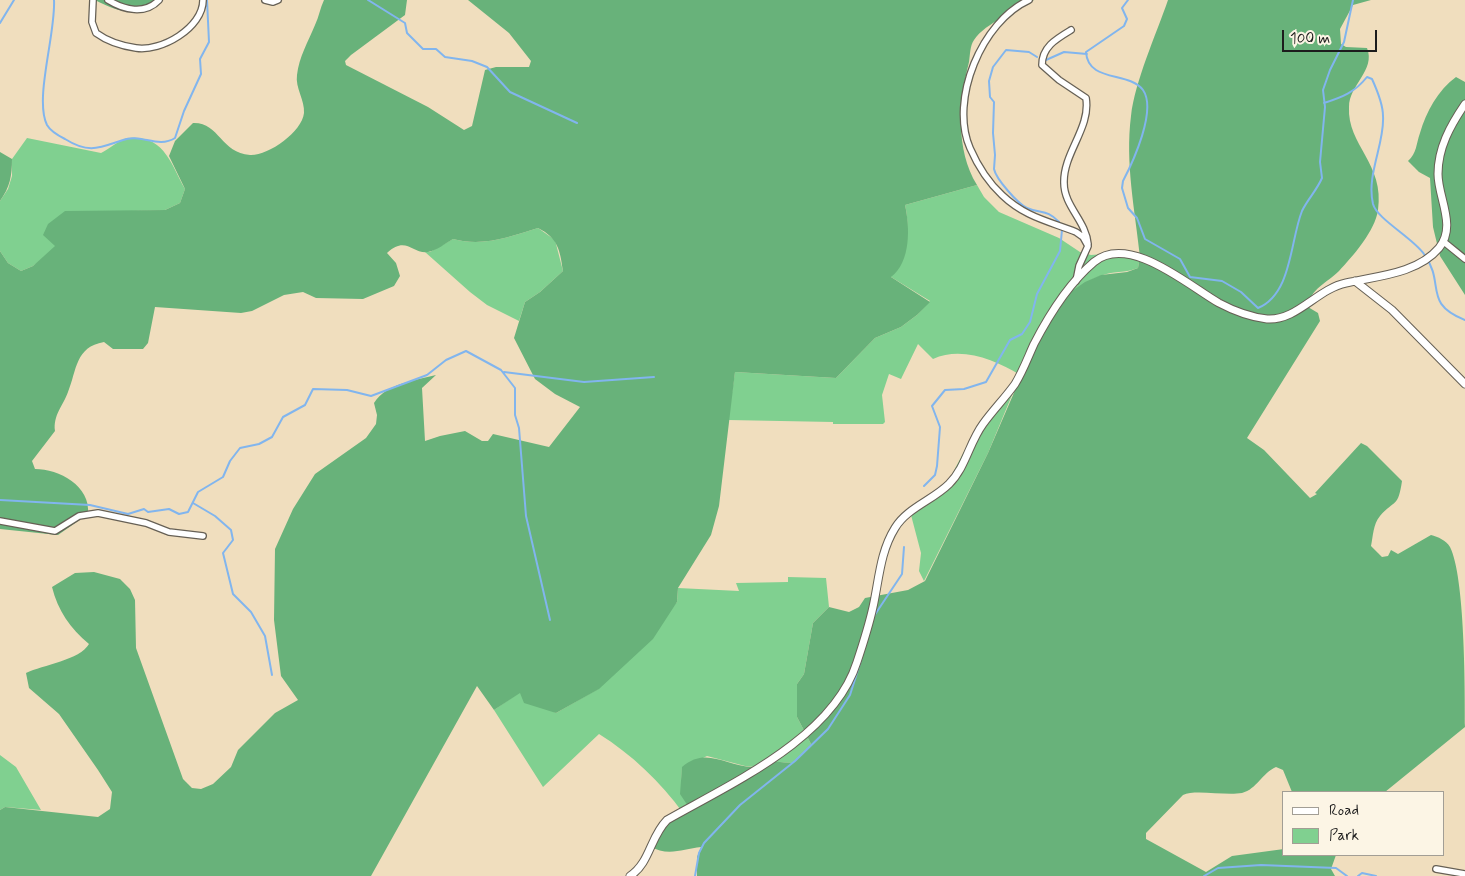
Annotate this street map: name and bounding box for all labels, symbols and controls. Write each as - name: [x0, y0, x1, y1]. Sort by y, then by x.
- scale bar: [1285, 20, 1380, 52]
- text: 100 m: [1290, 29, 1330, 49]
- legend: [1282, 791, 1445, 856]
- text: Road: [1329, 801, 1359, 821]
- text: Park: [1329, 826, 1359, 846]

